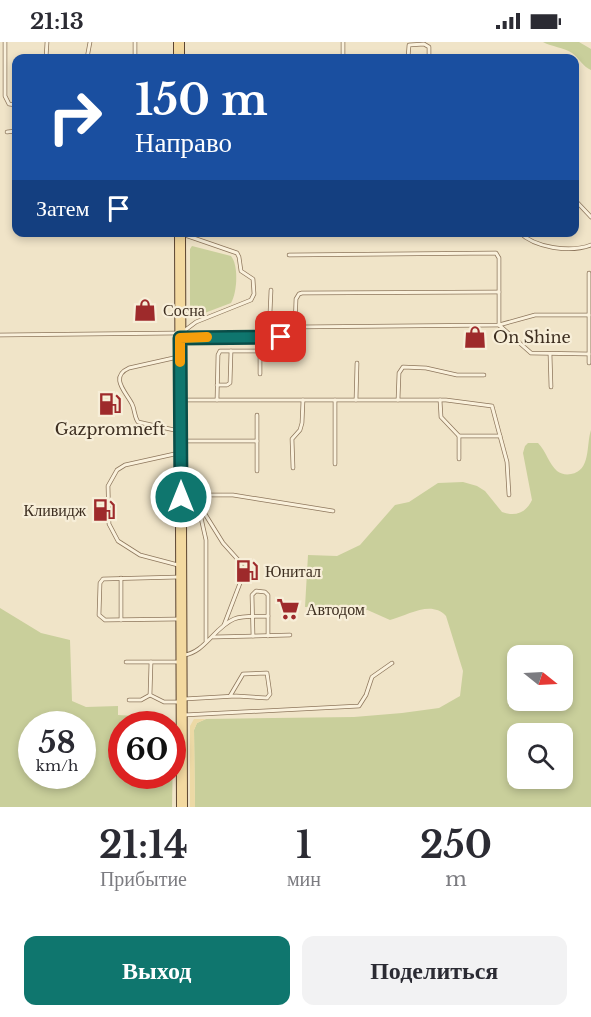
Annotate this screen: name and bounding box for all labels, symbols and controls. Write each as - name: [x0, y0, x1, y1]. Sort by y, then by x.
- text: 21:13: [30, 8, 84, 35]
- text: 150 m: [135, 74, 268, 126]
- icon: right: [36, 78, 114, 156]
- text: Направо: [135, 126, 232, 159]
- icon: arrive: [102, 192, 135, 225]
- text: Затем: [36, 195, 90, 222]
- shop icon: Сосна: [132, 297, 158, 323]
- place label: Сосна: [163, 300, 205, 320]
- pin: [255, 311, 306, 362]
- icon: arrive: [264, 320, 297, 353]
- shop icon: On Shine: [462, 324, 488, 350]
- place label: On Shine: [493, 327, 571, 347]
- fuel station icon: Gazpromneft: [97, 391, 123, 417]
- place label: Gazpromneft: [55, 419, 165, 439]
- position arrow: [149, 465, 213, 529]
- fuel station icon: Кливидж: [91, 497, 117, 523]
- place label: Кливидж: [23, 500, 87, 520]
- fuel station icon: Юнитал: [234, 558, 260, 584]
- place label: Юнитал: [265, 561, 321, 581]
- supermarket icon: Автодом: [275, 596, 301, 622]
- place label: Автодом: [306, 599, 365, 619]
- north arrow: [507, 645, 573, 711]
- map controls: [507, 645, 573, 789]
- speed limit sign: 60: [108, 711, 186, 789]
- button: search: [507, 723, 573, 789]
- text: 58: [39, 724, 75, 761]
- text: km/h: [36, 756, 78, 775]
- text: 21:14: [99, 823, 188, 868]
- text: 1: [296, 823, 312, 868]
- text: 250: [420, 823, 492, 868]
- text: Прибытие: [100, 867, 187, 891]
- text: мин: [287, 867, 321, 891]
- text: m: [445, 867, 467, 891]
- button: Выход: [24, 936, 290, 1005]
- button: Поделиться: [302, 936, 567, 1005]

